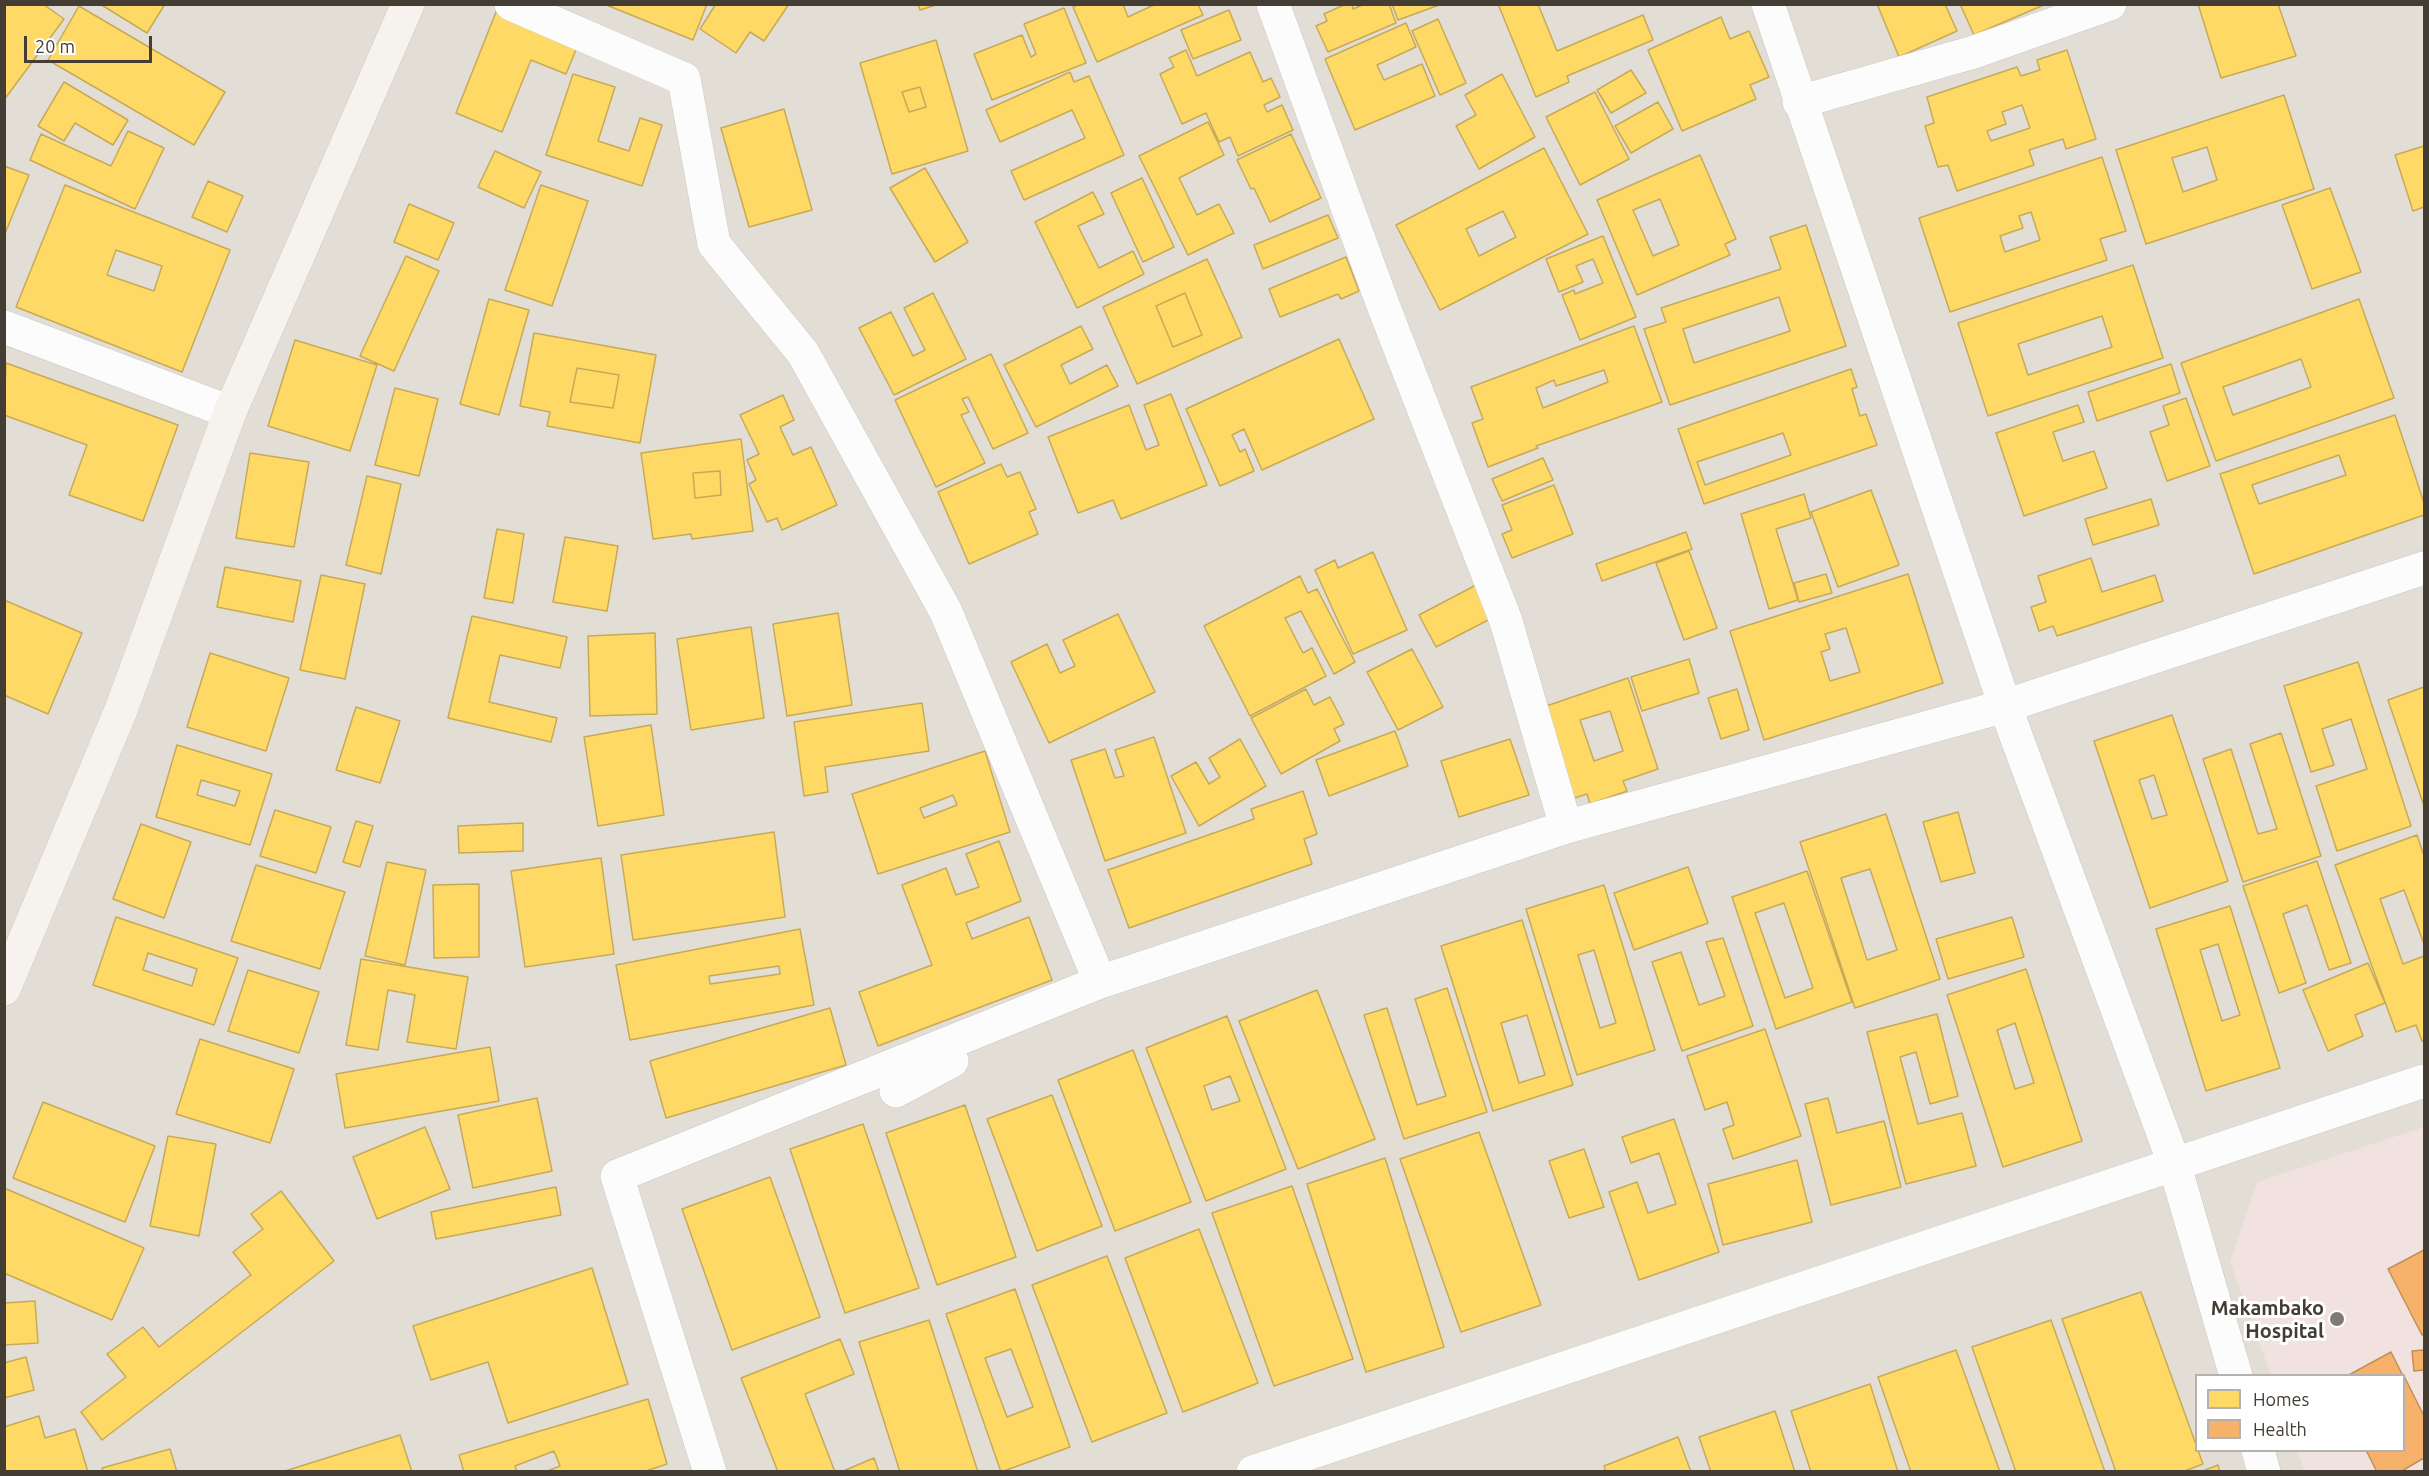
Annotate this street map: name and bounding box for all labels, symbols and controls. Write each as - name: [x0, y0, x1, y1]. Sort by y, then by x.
- scale bar: [27, 24, 154, 62]
- text: 20 m: [35, 36, 75, 56]
- place label: Makambako Hospital: [2211, 1296, 2324, 1343]
- marker: Makambako Hospital: [2328, 1310, 2346, 1328]
- legend: [2195, 1374, 2405, 1452]
- text: Homes: [2253, 1389, 2309, 1409]
- text: Health: [2253, 1419, 2307, 1439]

